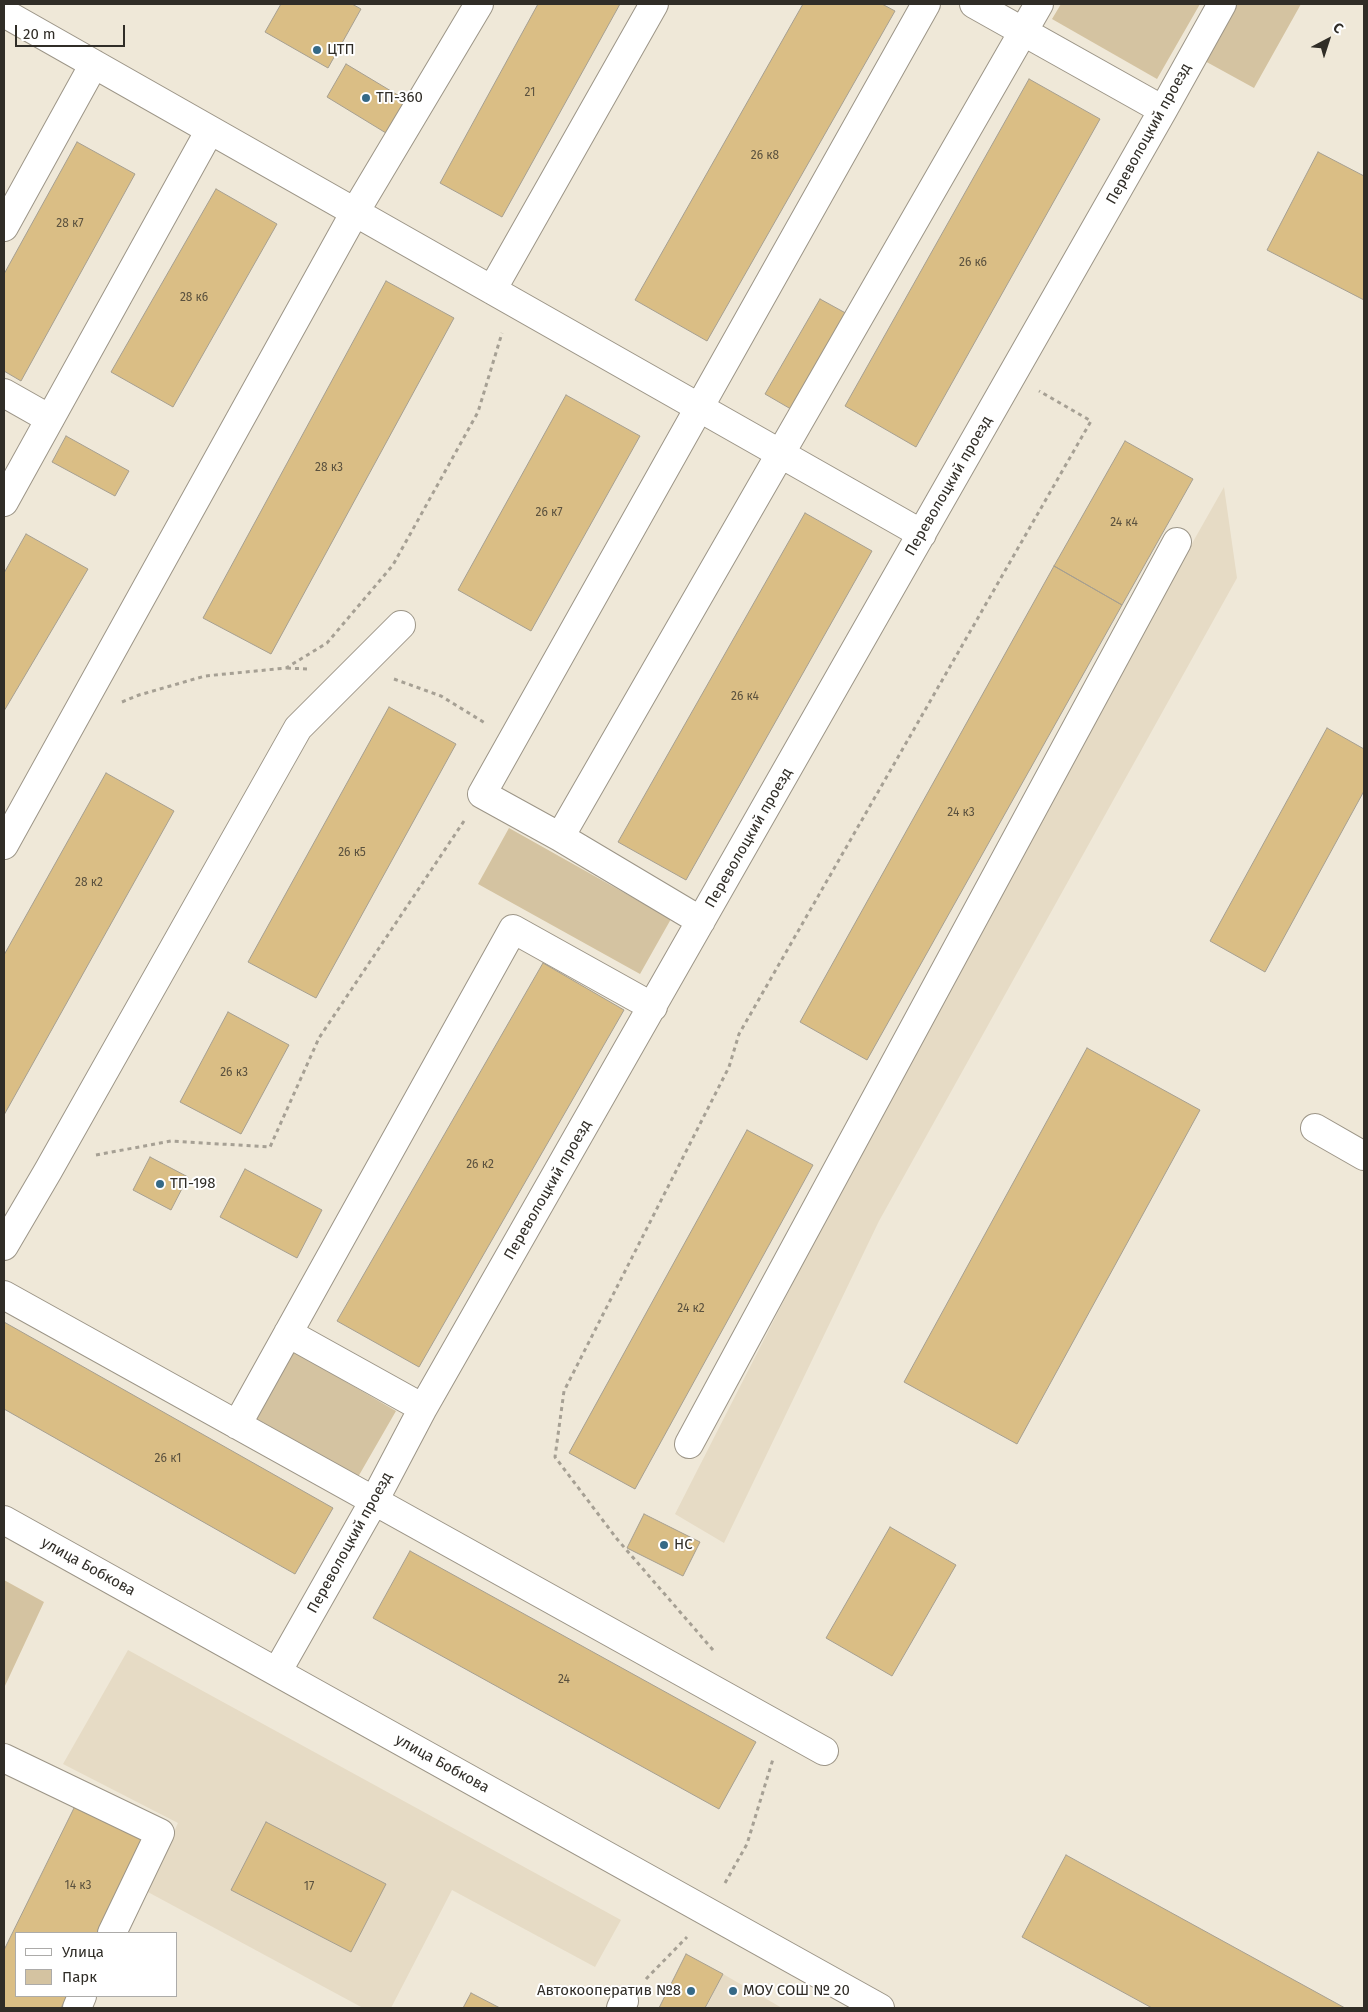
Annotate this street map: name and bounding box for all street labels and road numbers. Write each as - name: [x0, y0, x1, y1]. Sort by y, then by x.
- street label: Переволоцкий проезд: [1103, 60, 1195, 208]
- street label: Переволоцкий проезд: [902, 413, 996, 559]
- street label: Переволоцкий проезд: [702, 765, 796, 911]
- street label: Переволоцкий проезд: [501, 1117, 595, 1263]
- street label: Переволоцкий проезд: [304, 1469, 396, 1617]
- street label: улица Бобкова: [38, 1534, 138, 1600]
- street label: улица Бобкова: [392, 1731, 492, 1797]

